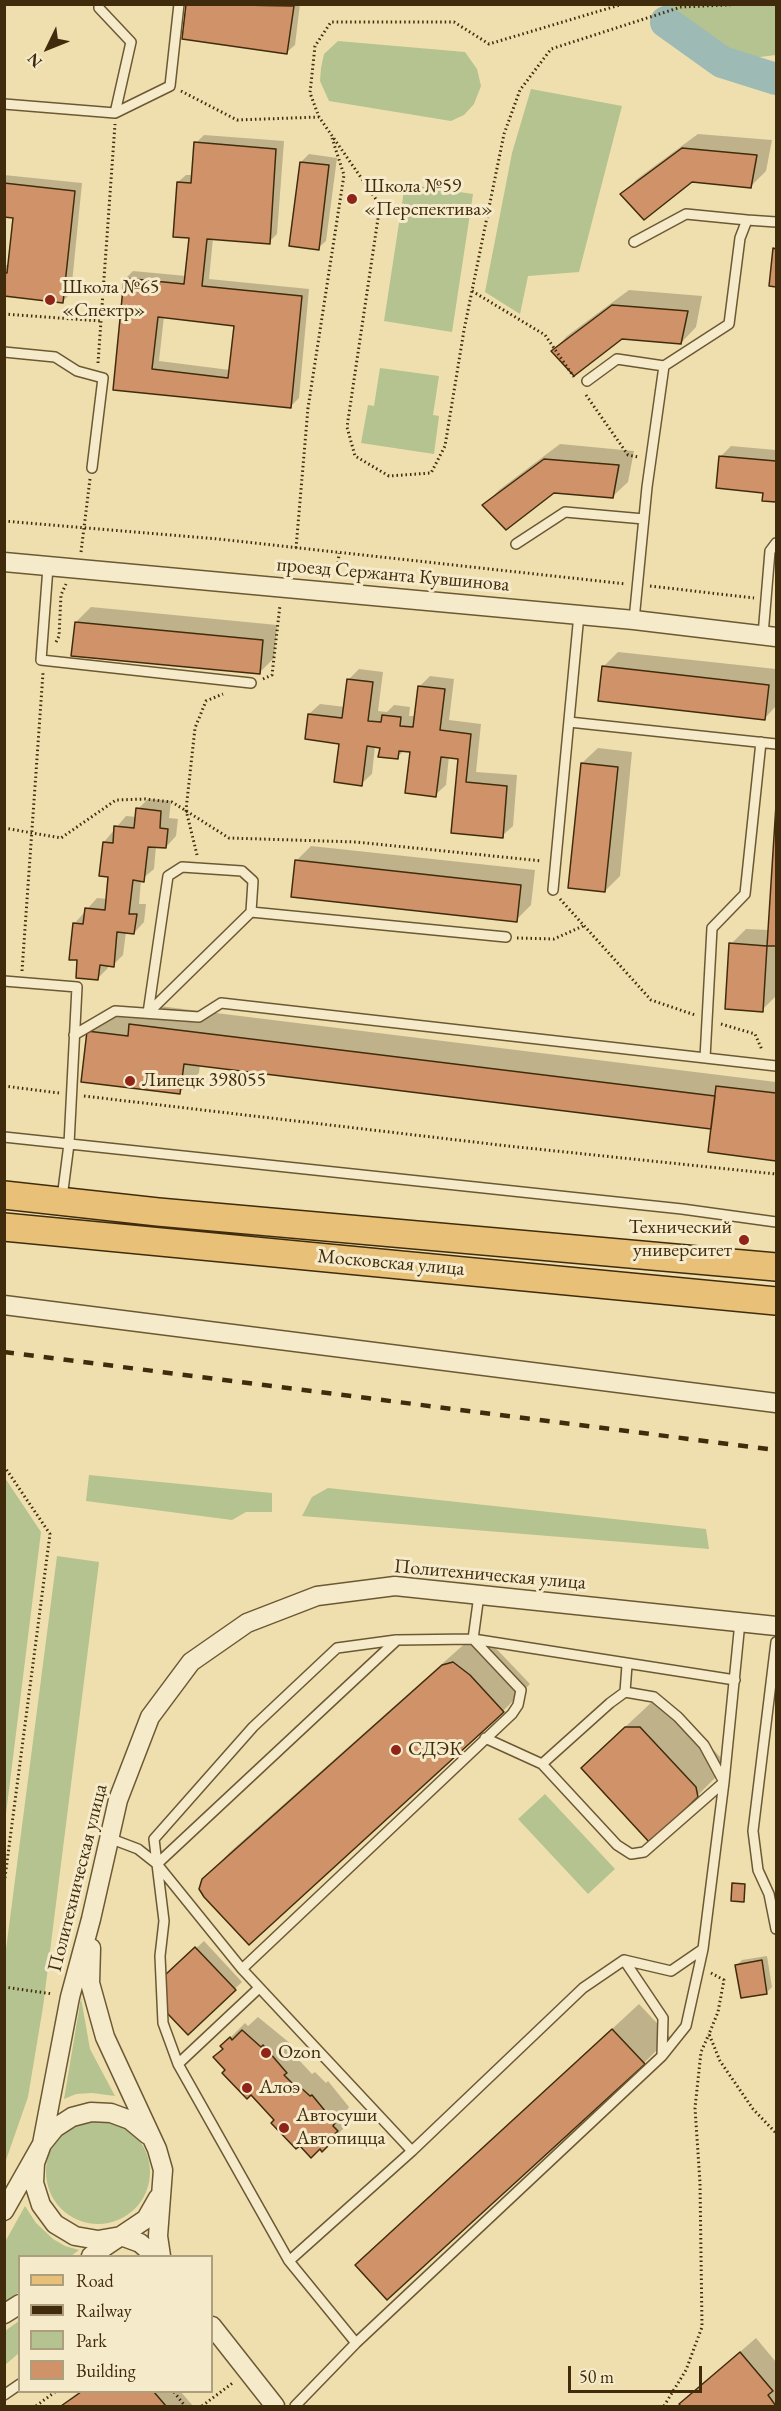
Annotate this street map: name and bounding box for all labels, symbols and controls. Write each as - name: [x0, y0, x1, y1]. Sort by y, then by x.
- north arrow: [18, 18, 78, 78]
- text: N: [22, 49, 47, 73]
- place label: Школа №59 «Перспектива»: [364, 175, 493, 222]
- marker: Школа №59 «Перспектива»: [345, 192, 359, 206]
- place label: Школа №65 «Спектр»: [62, 276, 159, 323]
- marker: Школа №65 «Спектр»: [43, 293, 57, 307]
- street label: проезд Сержанта Кувшинова: [276, 553, 510, 597]
- place label: Липецк 398055: [142, 1069, 266, 1093]
- marker: Липецк 398055: [123, 1074, 137, 1088]
- place label: Технический университет: [629, 1216, 732, 1263]
- marker: Технический университет: [737, 1233, 751, 1247]
- street label: Московская улица: [316, 1245, 466, 1281]
- street label: Политехническая улица: [393, 1555, 587, 1595]
- place label: СДЭК: [408, 1738, 463, 1762]
- marker: СДЭК: [389, 1743, 403, 1757]
- street label: Политехническая улица: [43, 1782, 113, 1974]
- place label: Ozon: [278, 2041, 321, 2065]
- marker: Ozon: [259, 2046, 273, 2060]
- place label: Алоэ: [259, 2076, 300, 2100]
- marker: Алоэ: [240, 2081, 254, 2095]
- place label: Автосуши Автопицца: [296, 2104, 386, 2151]
- marker: Автосуши Автопицца: [277, 2121, 291, 2135]
- legend: [18, 2255, 213, 2393]
- text: Road: [76, 2269, 114, 2292]
- text: Railway: [76, 2299, 132, 2322]
- text: Park: [76, 2329, 107, 2352]
- scale bar: [571, 2354, 704, 2392]
- text: Building: [76, 2359, 136, 2382]
- text: 50 m: [579, 2365, 614, 2388]

